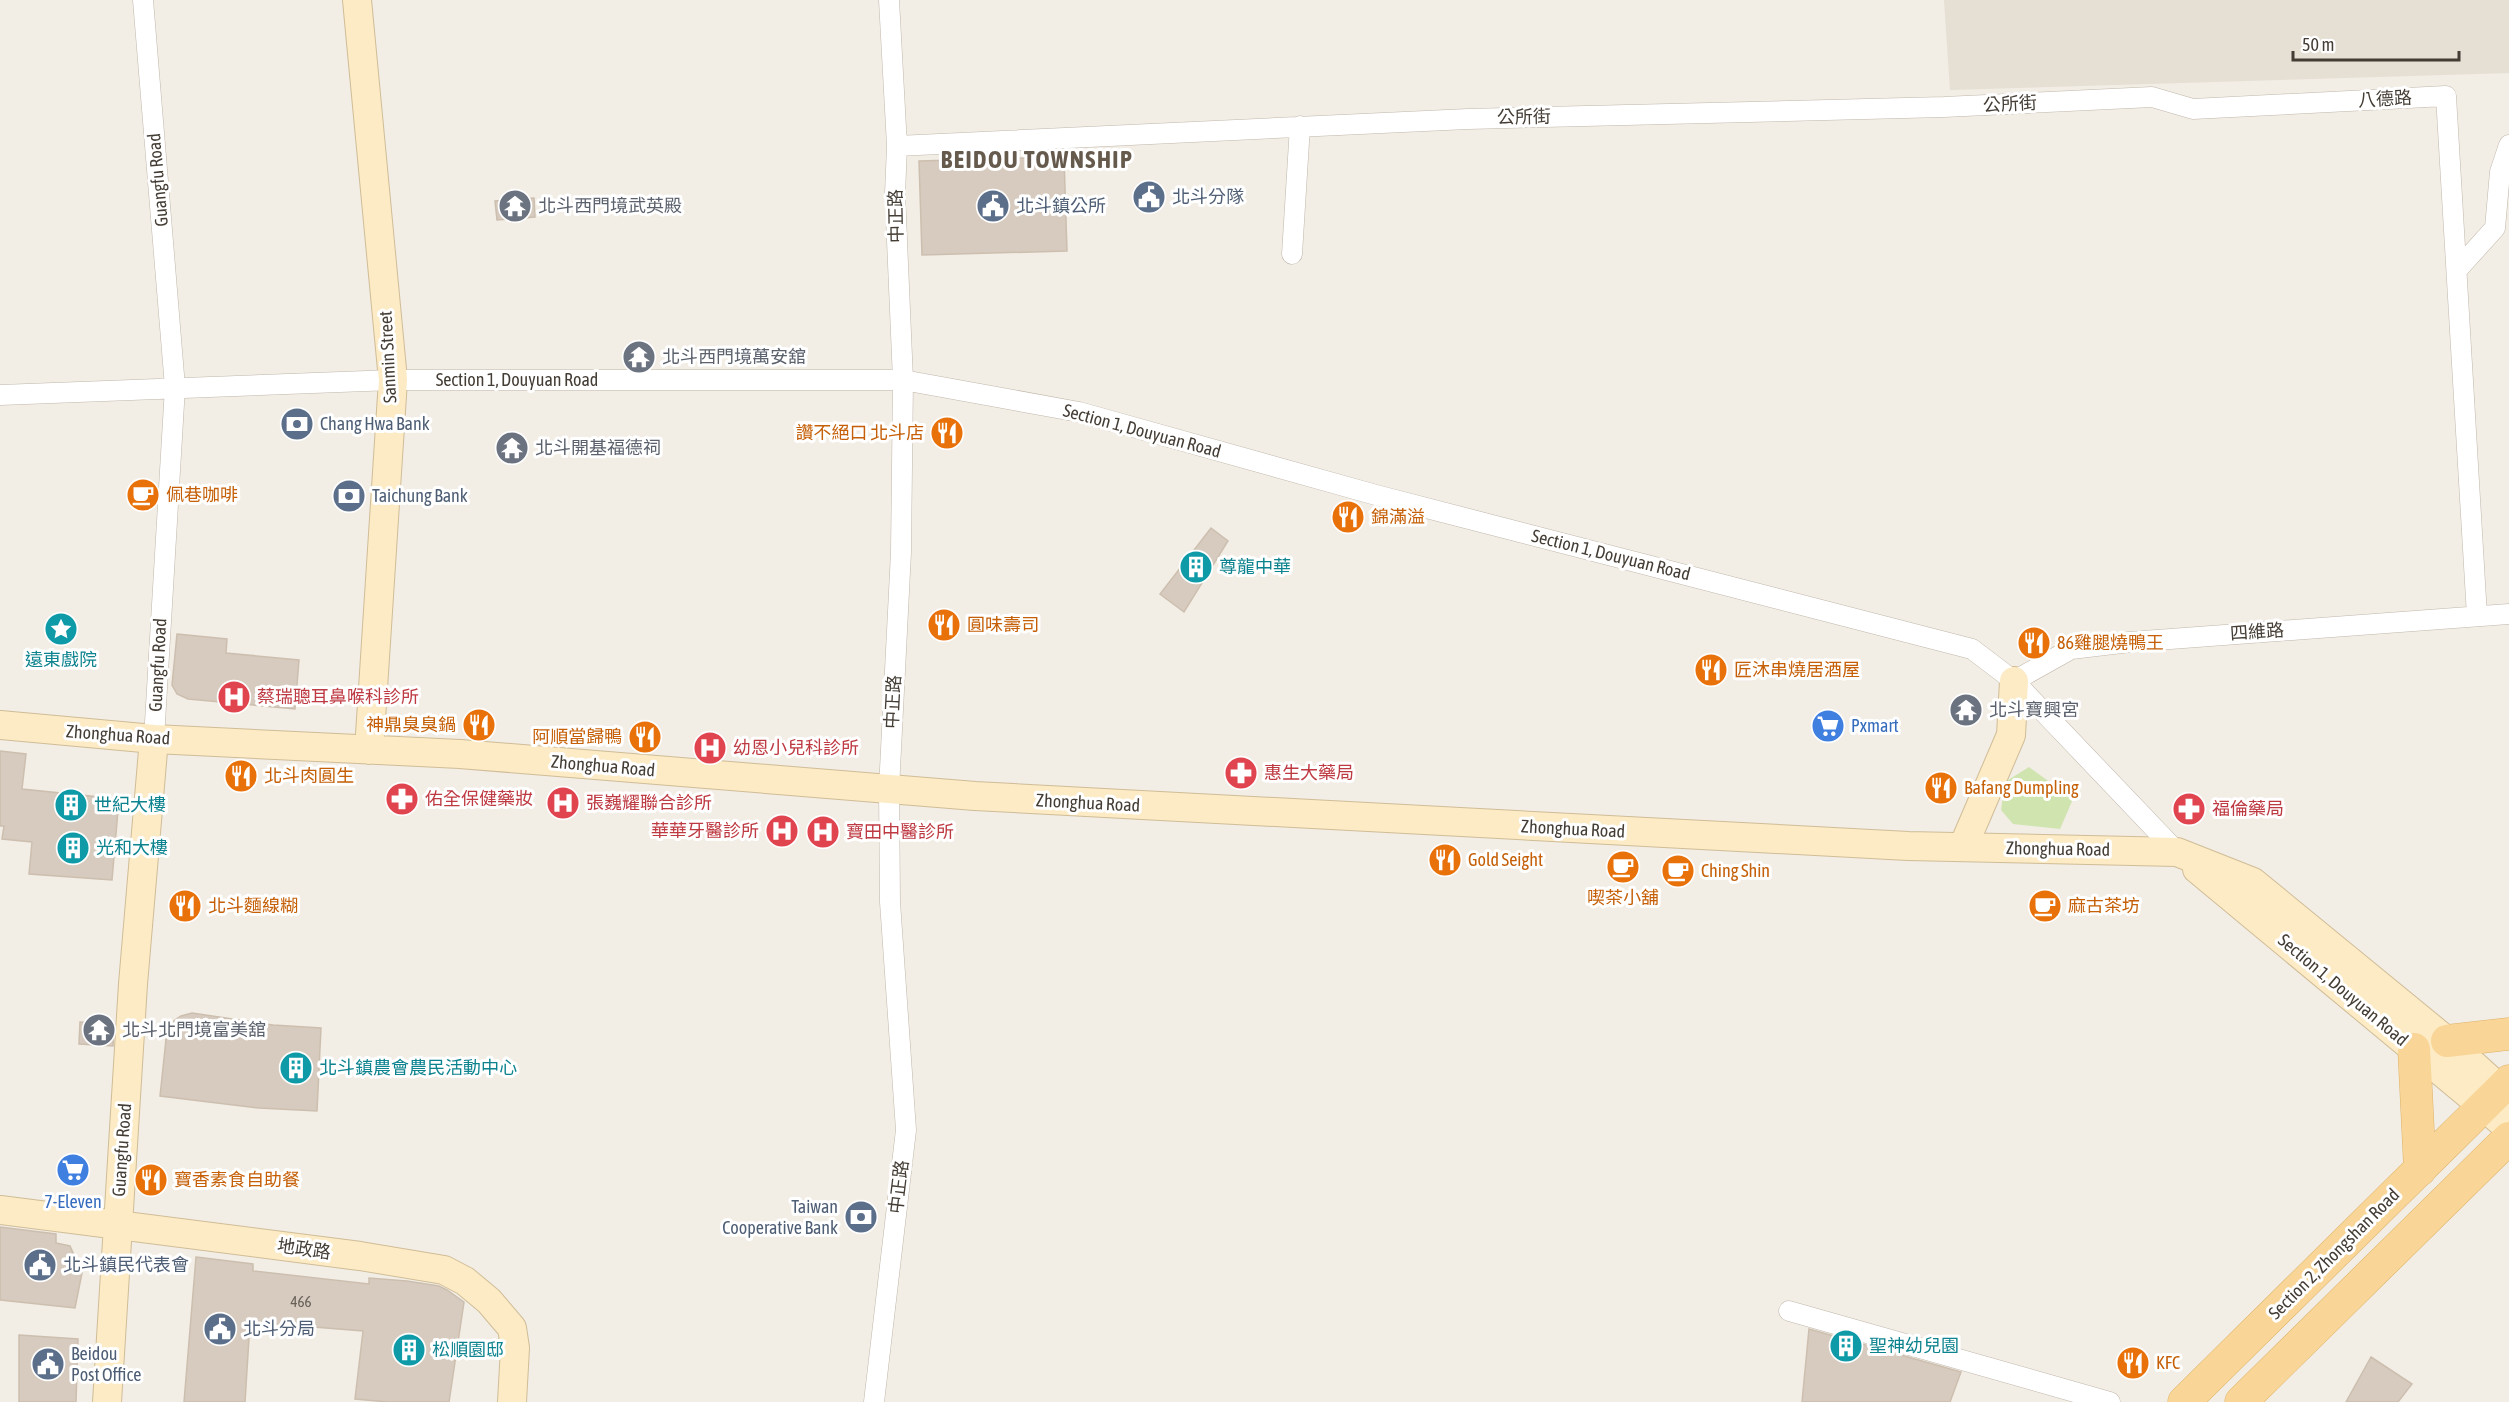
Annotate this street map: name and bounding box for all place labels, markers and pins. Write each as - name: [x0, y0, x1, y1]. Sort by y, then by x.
- public building icon: 北斗分隊: [1131, 179, 1167, 215]
- place label: 北斗分隊: [1172, 186, 1244, 207]
- temple icon: 北斗西門境武英殿: [497, 188, 533, 224]
- public building icon: 北斗鎮公所: [975, 188, 1011, 224]
- place label: 北斗西門境武英殿: [538, 195, 682, 216]
- place label: 北斗鎮公所: [1016, 195, 1106, 216]
- temple icon: 北斗西門境萬安舘: [621, 339, 657, 375]
- place label: 北斗西門境萬安舘: [662, 346, 806, 367]
- bank icon: Chang Hwa Bank: [279, 406, 315, 442]
- place label: Chang Hwa Bank: [320, 413, 430, 434]
- restaurant icon: 讚不絕口 北斗店: [929, 415, 965, 451]
- place label: 讚不絕口 北斗店: [796, 422, 924, 443]
- temple icon: 北斗開基福德祠: [494, 430, 530, 466]
- place label: 北斗開基福德祠: [535, 437, 661, 458]
- cafe icon: 佩巷咖啡: [125, 477, 161, 513]
- bank icon: Taichung Bank: [331, 478, 367, 514]
- place label: 佩巷咖啡: [166, 484, 238, 505]
- place label: Taichung Bank: [372, 485, 468, 506]
- restaurant icon: 錦滿溢: [1330, 499, 1366, 535]
- place label: 錦滿溢: [1371, 506, 1425, 527]
- building icon: 尊龍中華: [1178, 549, 1214, 585]
- place label: 尊龍中華: [1219, 556, 1291, 577]
- restaurant icon: 圓味壽司: [926, 607, 962, 643]
- place icon: 遠東戲院: [43, 611, 79, 647]
- place label: 圓味壽司: [967, 614, 1039, 635]
- restaurant icon: 86雞腿燒鴨王: [2016, 625, 2052, 661]
- place label: 86雞腿燒鴨王: [2057, 632, 2164, 653]
- place label: 遠東戲院: [25, 649, 97, 670]
- restaurant icon: 匠沐串燒居酒屋: [1693, 652, 1729, 688]
- place label: 匠沐串燒居酒屋: [1734, 659, 1860, 680]
- hospital icon: 蔡瑞聰耳鼻喉科診所: [216, 679, 252, 715]
- place label: 蔡瑞聰耳鼻喉科診所: [257, 686, 419, 707]
- temple icon: 北斗寶興宮: [1948, 692, 1984, 728]
- place label: 北斗寶興宮: [1989, 699, 2079, 720]
- restaurant icon: 神鼎臭臭鍋: [461, 707, 497, 743]
- supermarket icon: Pxmart: [1810, 708, 1846, 744]
- place label: 神鼎臭臭鍋: [366, 714, 456, 735]
- place label: Pxmart: [1851, 715, 1899, 736]
- restaurant icon: 阿順當歸鴨: [627, 719, 663, 755]
- place label: 阿順當歸鴨: [532, 726, 622, 747]
- hospital icon: 幼恩小兒科診所: [692, 730, 728, 766]
- place label: 幼恩小兒科診所: [733, 737, 859, 758]
- pharmacy icon: 惠生大藥局: [1223, 755, 1259, 791]
- restaurant icon: 北斗肉圓生: [223, 758, 259, 794]
- place label: 惠生大藥局: [1264, 762, 1354, 783]
- place label: 北斗肉圓生: [264, 765, 354, 786]
- restaurant icon: Bafang Dumpling: [1923, 770, 1959, 806]
- place label: Bafang Dumpling: [1964, 777, 2079, 798]
- pharmacy icon: 佑全保健藥妝: [384, 781, 420, 817]
- hospital icon: 張巍耀聯合診所: [545, 785, 581, 821]
- building icon: 世紀大樓: [53, 787, 89, 823]
- place label: 佑全保健藥妝: [425, 788, 533, 809]
- pharmacy icon: 福倫藥局: [2171, 791, 2207, 827]
- place label: 張巍耀聯合診所: [586, 792, 712, 813]
- place label: 世紀大樓: [94, 794, 166, 815]
- place label: 福倫藥局: [2212, 798, 2284, 819]
- hospital icon: 華華牙醫診所: [764, 813, 800, 849]
- hospital icon: 寶田中醫診所: [805, 814, 841, 850]
- place label: 華華牙醫診所: [651, 820, 759, 841]
- place label: 寶田中醫診所: [846, 821, 954, 842]
- building icon: 光和大樓: [55, 830, 91, 866]
- place label: 光和大樓: [96, 837, 168, 858]
- restaurant icon: Gold Seight: [1427, 842, 1463, 878]
- place label: Gold Seight: [1468, 849, 1543, 870]
- cafe icon: 喫茶小舖: [1605, 849, 1641, 885]
- cafe icon: Ching Shin: [1660, 853, 1696, 889]
- place label: Ching Shin: [1701, 860, 1770, 881]
- place label: 喫茶小舖: [1587, 887, 1659, 908]
- restaurant icon: 北斗麵線糊: [167, 888, 203, 924]
- cafe icon: 麻古茶坊: [2027, 888, 2063, 924]
- place label: 北斗麵線糊: [208, 895, 298, 916]
- place label: 麻古茶坊: [2068, 895, 2140, 916]
- temple icon: 北斗北門境富美舘: [81, 1012, 117, 1048]
- place label: 北斗北門境富美舘: [122, 1019, 266, 1040]
- building icon: 北斗鎮農會農民活動中心: [278, 1050, 314, 1086]
- place label: 北斗鎮農會農民活動中心: [319, 1057, 517, 1078]
- supermarket icon: 7-Eleven: [55, 1152, 91, 1188]
- restaurant icon: 寶香素食自助餐: [133, 1162, 169, 1198]
- place label: 寶香素食自助餐: [174, 1169, 300, 1190]
- place label: 7-Eleven: [44, 1191, 102, 1212]
- place label: Taiwan Cooperative Bank: [722, 1196, 838, 1238]
- bank icon: Taiwan Cooperative Bank: [843, 1199, 879, 1235]
- public building icon: 北斗鎮民代表會: [22, 1247, 58, 1283]
- place label: 北斗鎮民代表會: [63, 1254, 189, 1275]
- public building icon: 北斗分局: [202, 1311, 238, 1347]
- place label: 北斗分局: [243, 1318, 315, 1339]
- building icon: 聖神幼兒園: [1828, 1328, 1864, 1364]
- building icon: 松順園邸: [391, 1332, 427, 1368]
- place label: 聖神幼兒園: [1869, 1335, 1959, 1356]
- place label: 松順園邸: [432, 1339, 504, 1360]
- place label: Beidou Post Office: [71, 1343, 141, 1385]
- restaurant icon: KFC: [2115, 1345, 2151, 1381]
- public building icon: Beidou Post Office: [30, 1346, 66, 1382]
- place label: KFC: [2156, 1352, 2180, 1373]

